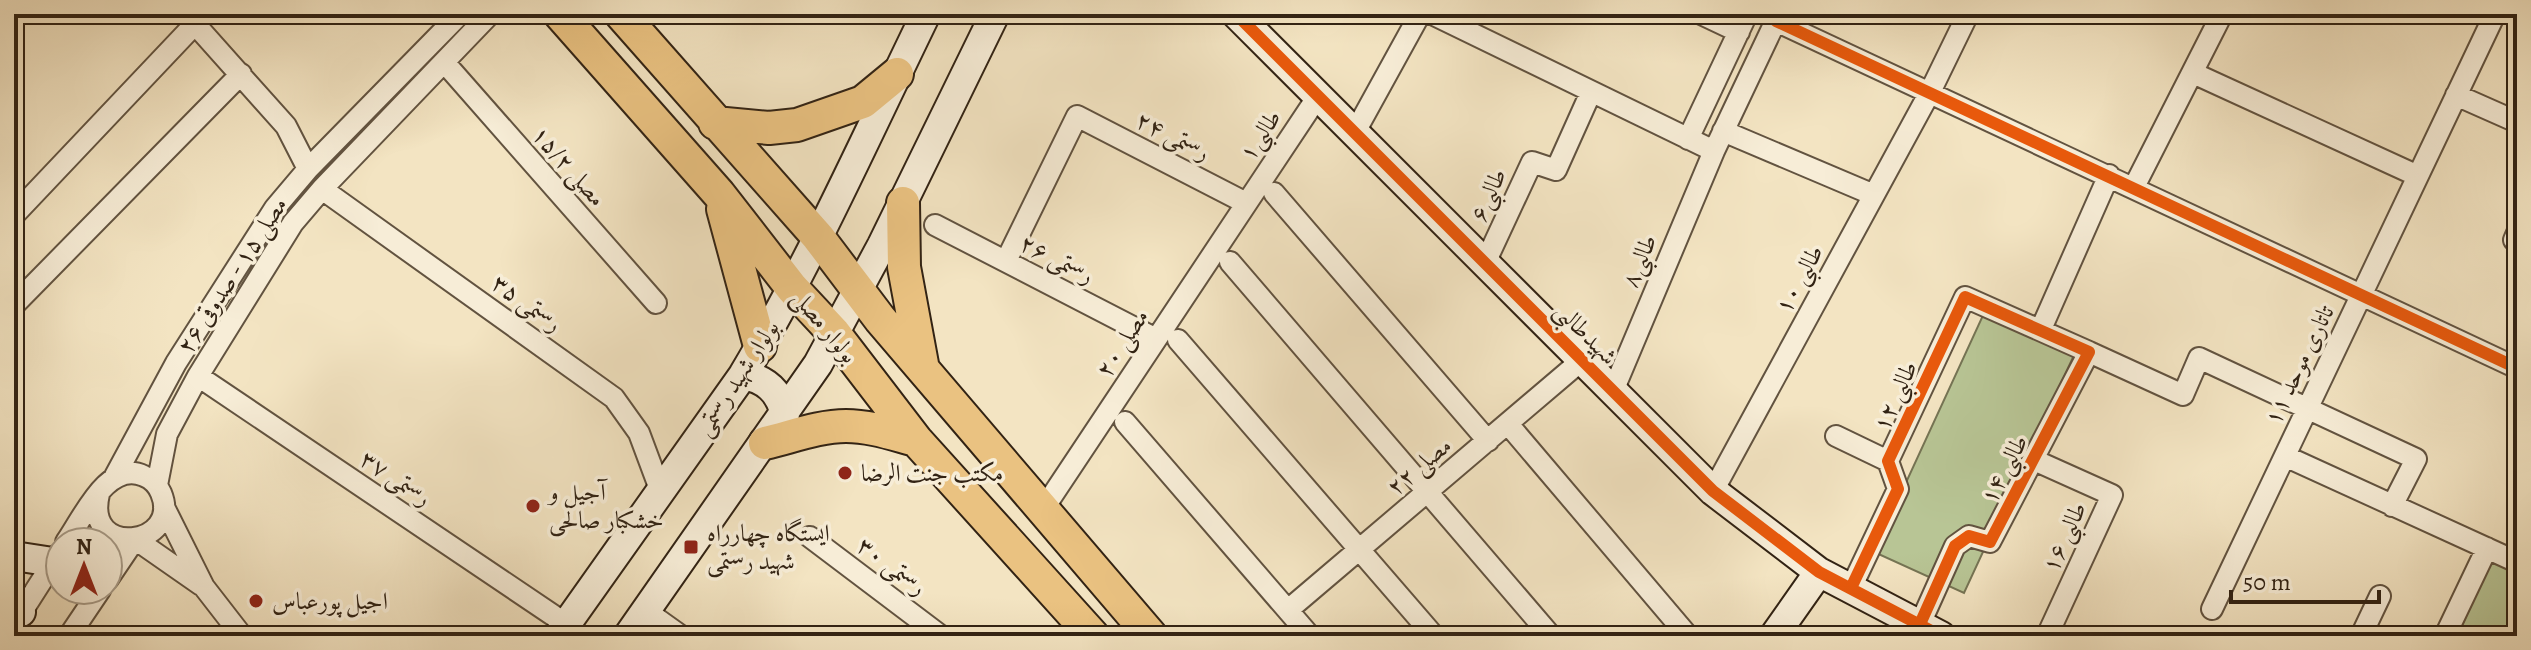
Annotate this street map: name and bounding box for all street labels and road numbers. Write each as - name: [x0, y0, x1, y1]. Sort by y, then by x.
- street label: طالبی۱: [1231, 103, 1292, 169]
- street label: رستمی ۲۴: [1130, 104, 1216, 169]
- street label: مصلی ۱۵/۲: [524, 119, 613, 214]
- street label: طالبی۶: [1462, 163, 1518, 228]
- street label: مصلی ۱۵ - صدوقی ۲۶: [169, 190, 295, 360]
- street label: رستمی ۲۶: [1014, 227, 1100, 292]
- street label: طالبی۸: [1614, 230, 1668, 294]
- street label: طالبی ۱۰: [1767, 239, 1834, 321]
- street label: رستمی ۳۵: [485, 267, 569, 340]
- street label: بولوار مصلی: [784, 282, 865, 370]
- street label: شهیدطالبی: [1545, 294, 1625, 374]
- street label: تاتاری موحد ۱۱: [2256, 300, 2342, 430]
- street label: مصلی ۲۰: [1088, 303, 1157, 384]
- street label: بولوار شهید رستمی: [687, 314, 787, 443]
- street label: طالبی ۱۲: [1865, 356, 1929, 438]
- street label: مصلی ۲۲: [1380, 429, 1459, 503]
- street label: طالبی ۱۴: [1973, 429, 2039, 511]
- street label: رستمی ۳۷: [354, 443, 438, 514]
- street label: طالبی ۱۶: [2034, 497, 2098, 579]
- street label: رستمی ۳۰: [850, 529, 933, 603]

